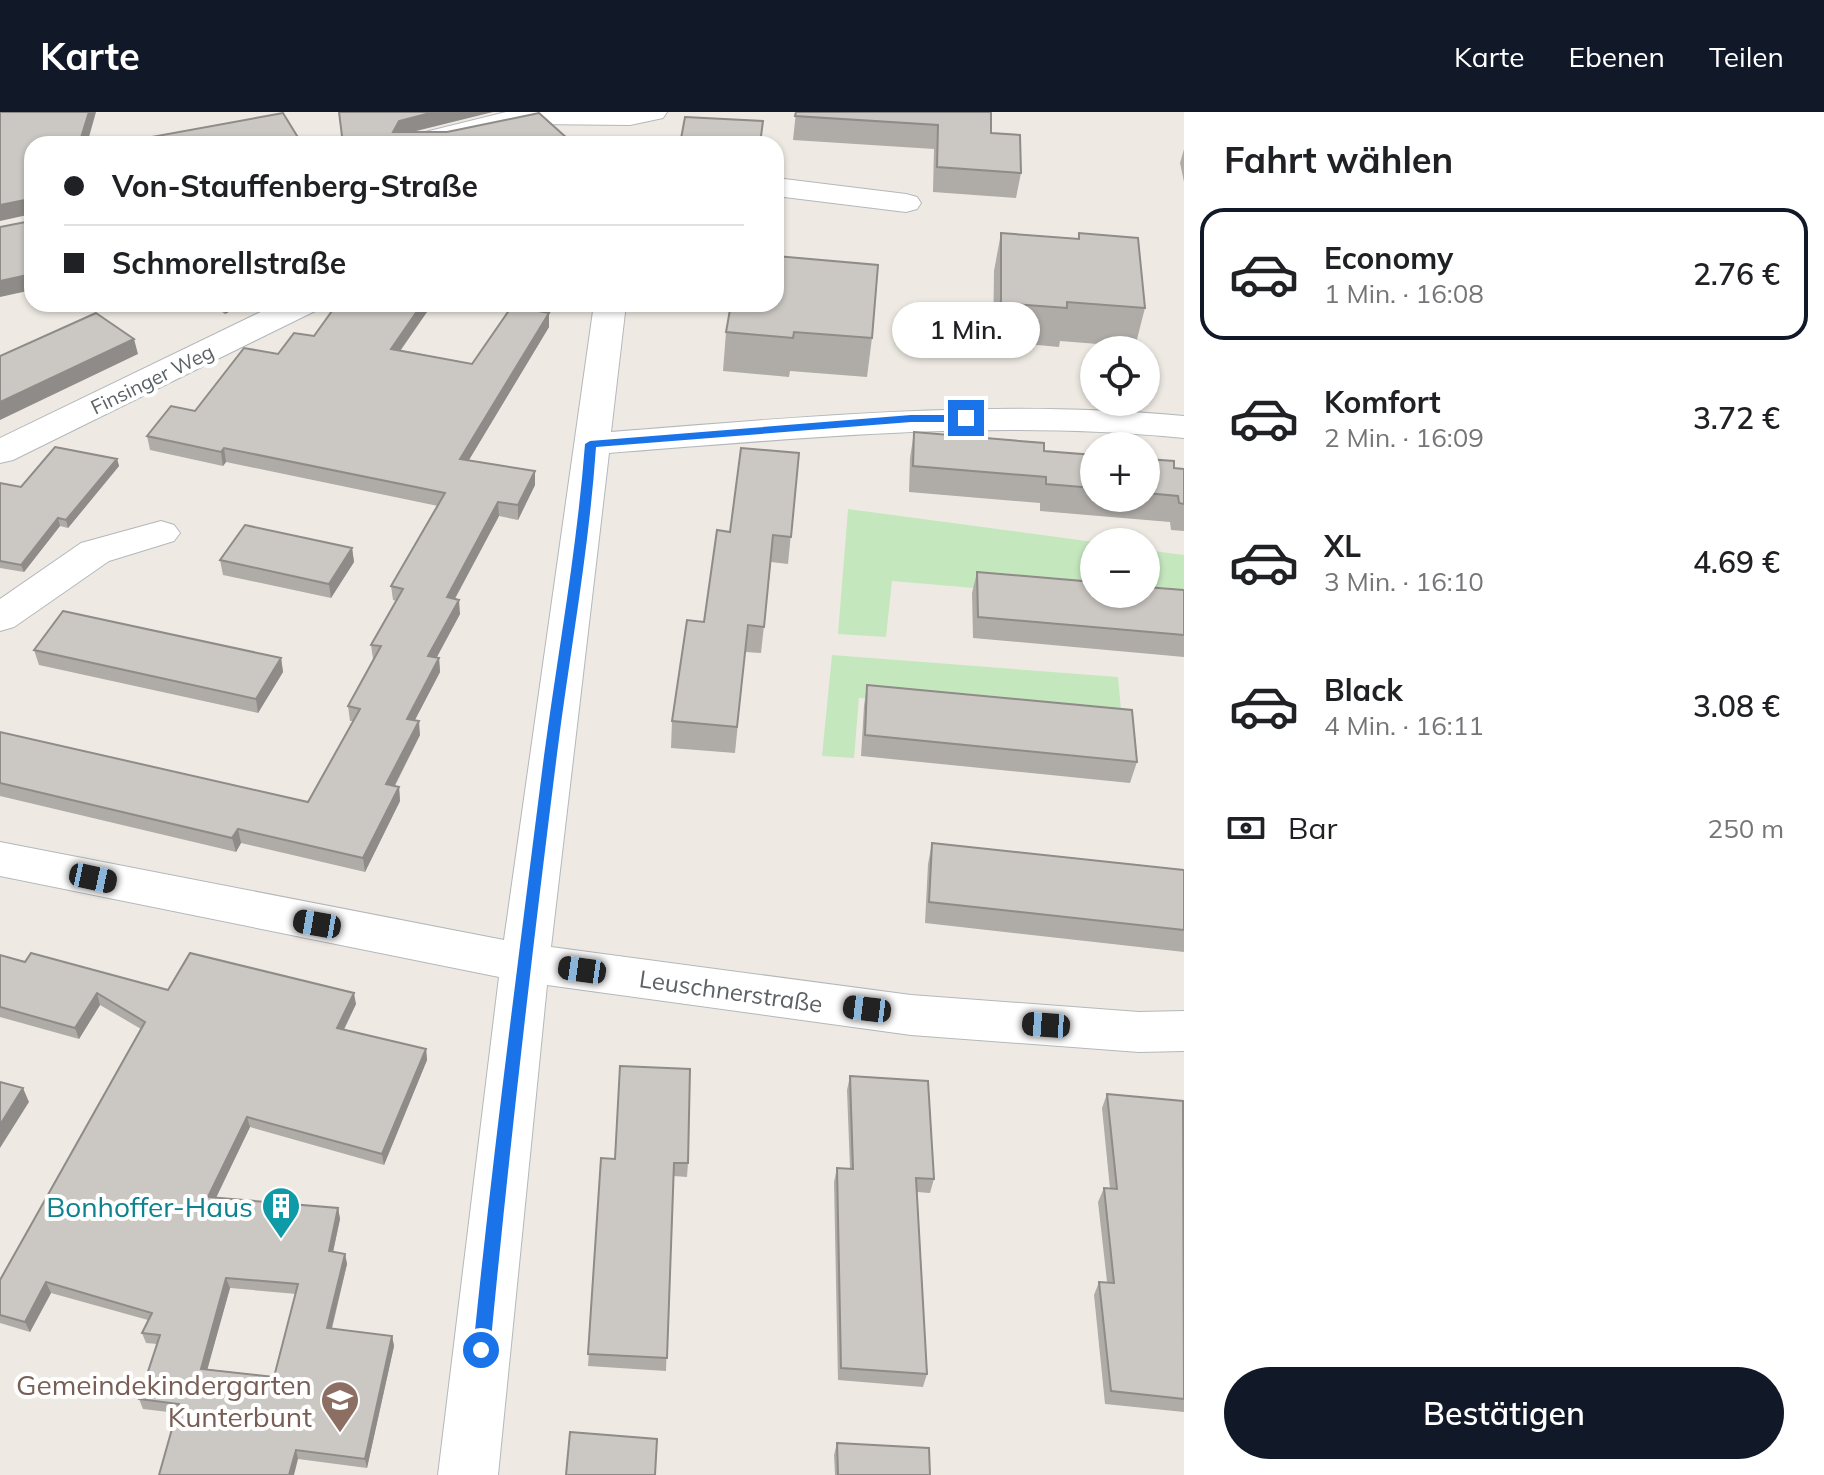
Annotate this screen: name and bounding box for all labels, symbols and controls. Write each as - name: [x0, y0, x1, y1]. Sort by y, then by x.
- text: Karte: [40, 32, 140, 80]
- text: Karte: [1454, 39, 1524, 74]
- text: Ebenen: [1568, 39, 1665, 74]
- text: Teilen: [1709, 39, 1784, 74]
- text: Fahrt wählen: [1224, 137, 1453, 182]
- text: Von-Stauffenberg-Straße: [112, 167, 478, 205]
- icon: car: [1228, 238, 1300, 310]
- text: Economy: [1324, 239, 1453, 277]
- text: Schmorellstraße: [112, 244, 346, 282]
- text: 2.76 €: [1693, 255, 1780, 293]
- text: 1 Min. · 16:08: [1324, 277, 1484, 310]
- callout: 1 Min.: [892, 302, 1040, 358]
- text: 1 Min.: [929, 313, 1003, 346]
- map controls: [1080, 336, 1160, 608]
- button: locate: [1080, 336, 1160, 416]
- street label: Finsinger Weg: [87, 338, 217, 420]
- icon: car: [1228, 382, 1300, 454]
- text: Komfort: [1324, 383, 1441, 421]
- text: 3.72 €: [1693, 399, 1780, 437]
- route end: [948, 400, 984, 436]
- text: 2 Min. · 16:09: [1324, 421, 1484, 454]
- button: +: [1080, 432, 1160, 512]
- icon: car: [1228, 526, 1300, 598]
- text: XL: [1324, 527, 1361, 565]
- button: −: [1080, 528, 1160, 608]
- text: 4.69 €: [1693, 543, 1780, 581]
- text: 3 Min. · 16:10: [1324, 565, 1484, 598]
- icon: car: [1228, 670, 1300, 742]
- text: Black: [1324, 671, 1403, 709]
- text: 3.08 €: [1693, 687, 1780, 725]
- text: 4 Min. · 16:11: [1324, 709, 1484, 742]
- icon: cash: [1224, 806, 1268, 850]
- text: Bar: [1288, 809, 1337, 847]
- text: 250 m: [1708, 812, 1784, 845]
- car: [67, 861, 119, 895]
- car: [291, 908, 343, 940]
- car: [557, 955, 607, 985]
- street label: Leuschnerstraße: [637, 963, 825, 1019]
- car: [842, 994, 892, 1024]
- car: [1021, 1011, 1071, 1039]
- building icon: Bonhoffer-Haus: [260, 1185, 302, 1240]
- place label: Bonhoffer-Haus: [46, 1189, 253, 1224]
- route start: [463, 1332, 499, 1368]
- place label: Gemeindekindergarten Kunterbunt: [16, 1367, 312, 1434]
- button: Bestätigen: [1224, 1367, 1784, 1459]
- school or university icon: Gemeindekindergarten Kunterbunt: [319, 1379, 361, 1434]

